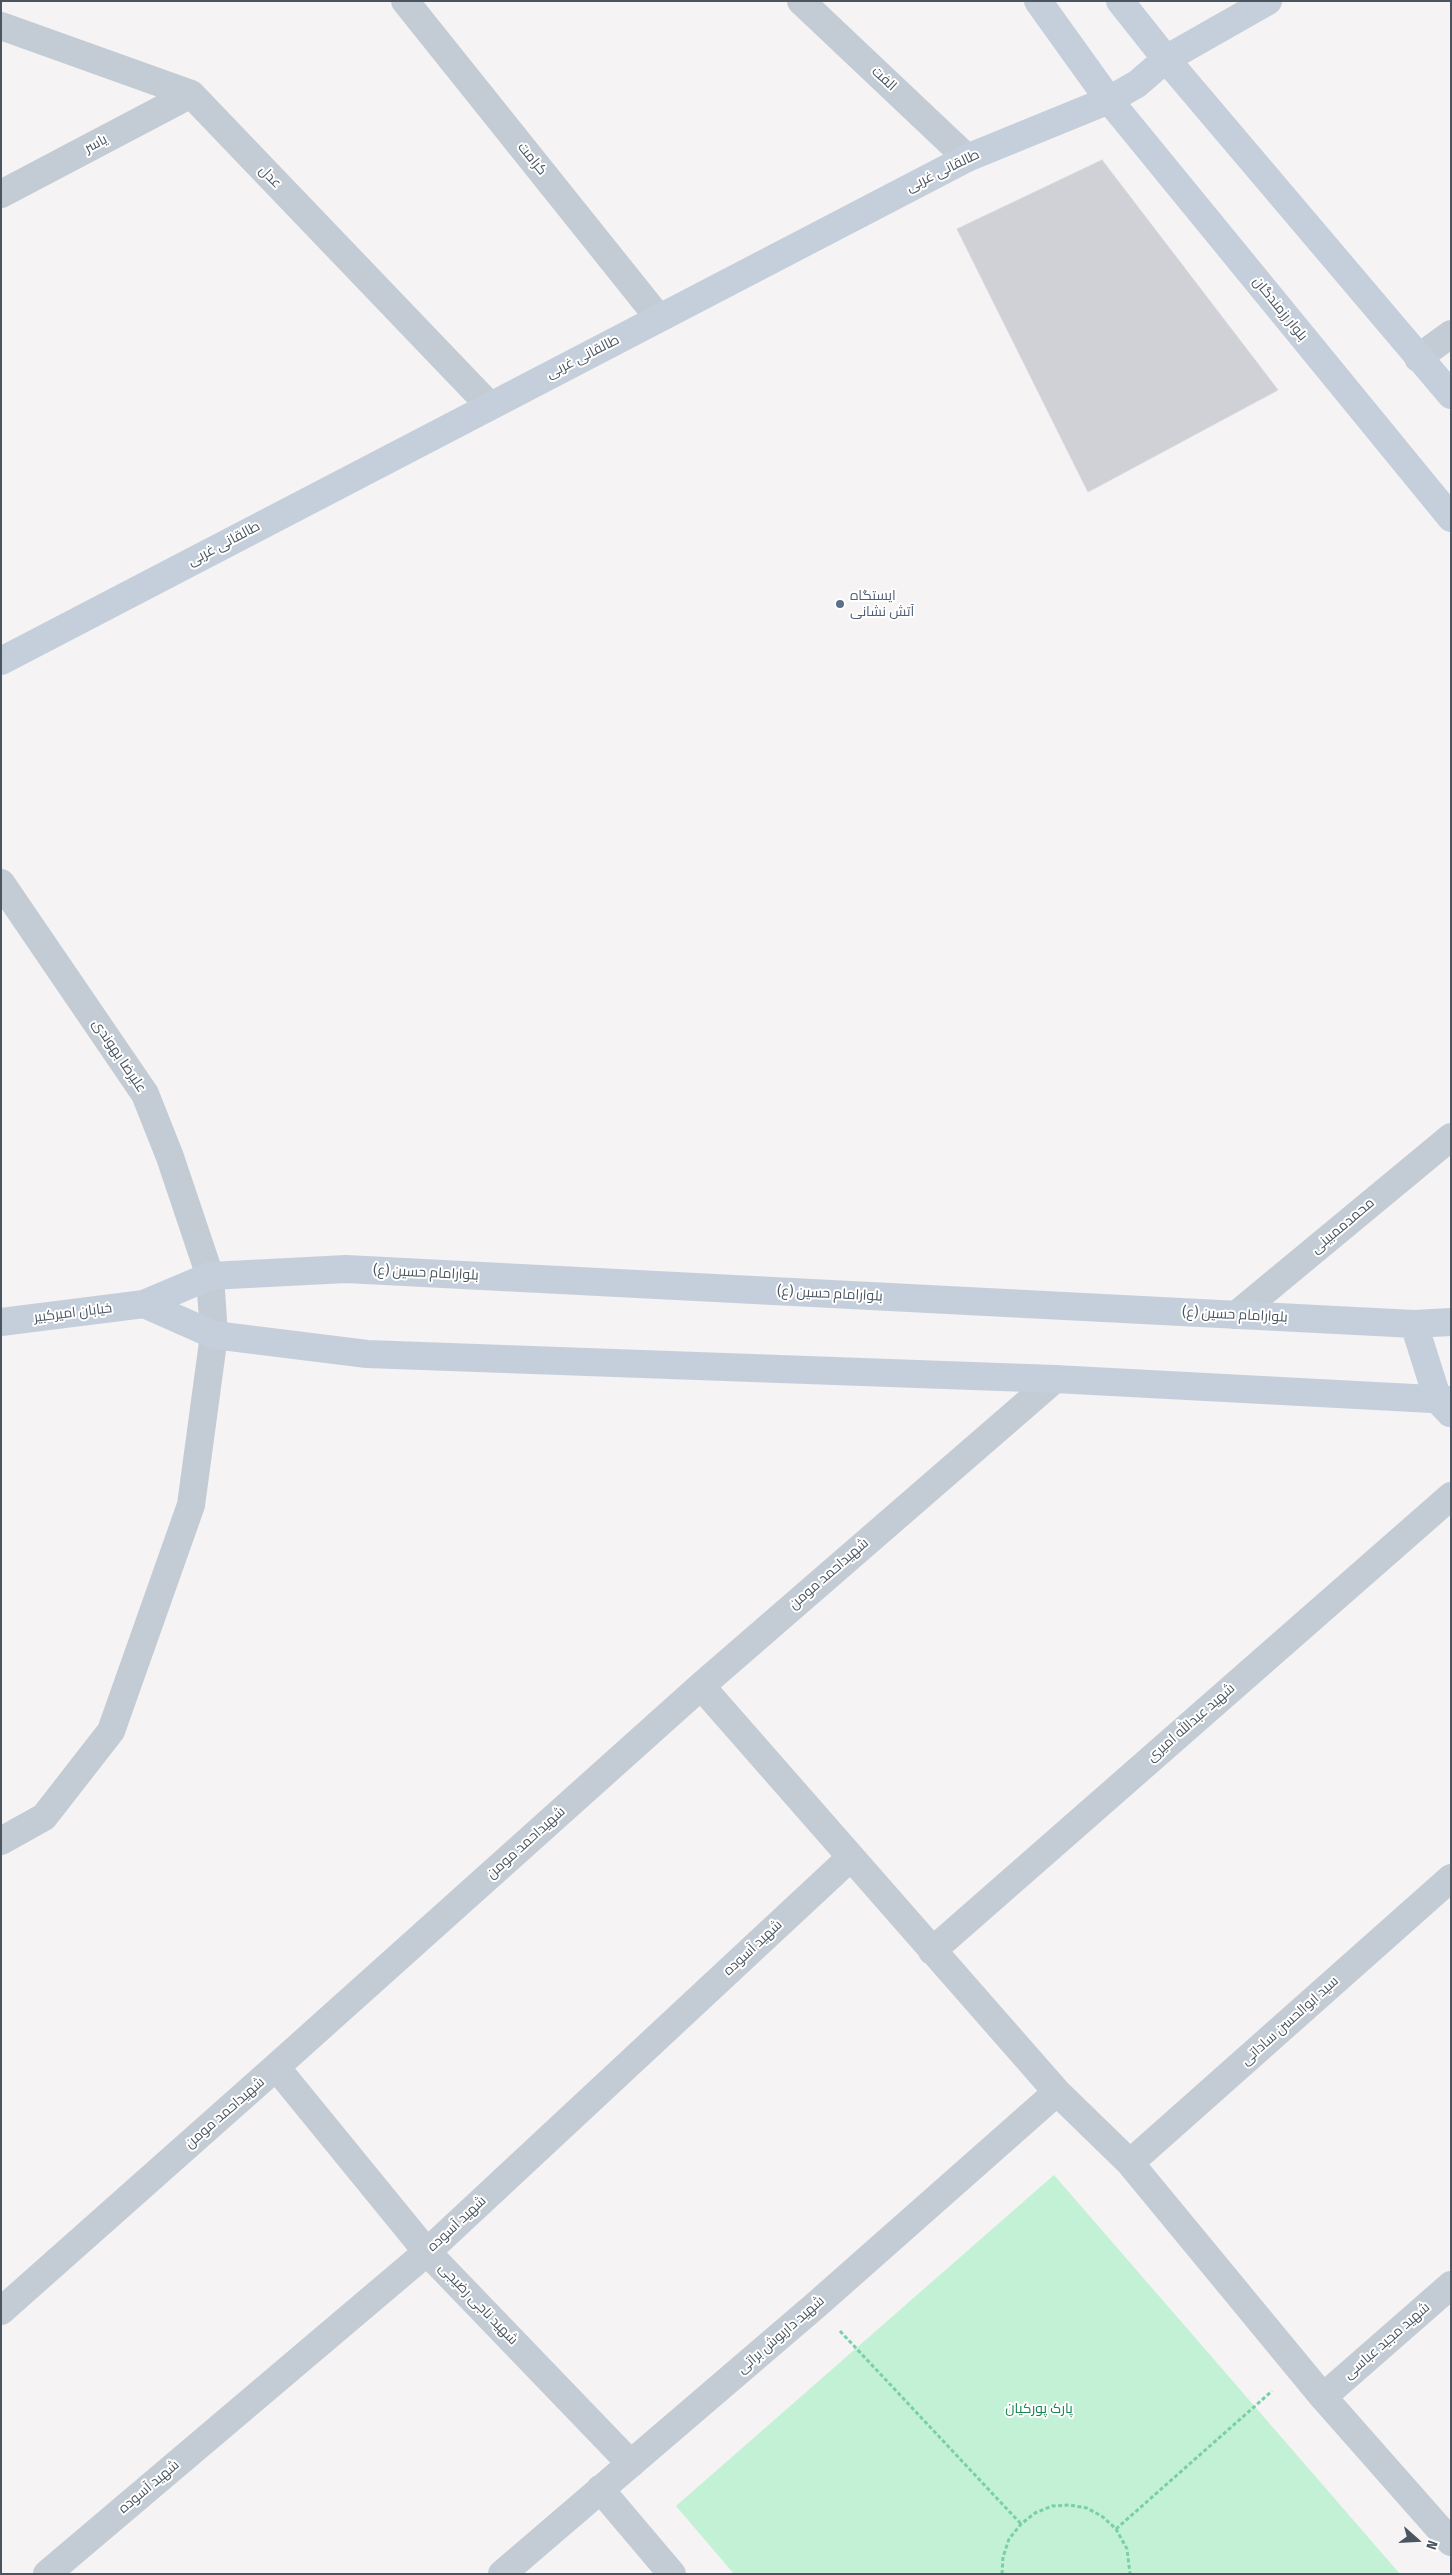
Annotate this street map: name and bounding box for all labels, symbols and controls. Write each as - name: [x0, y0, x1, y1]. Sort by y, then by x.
- street label: الفت: [868, 63, 900, 95]
- street label: یاسر: [82, 131, 110, 157]
- street label: کرامت: [514, 139, 550, 179]
- street label: طالقانی غربی: [904, 146, 982, 196]
- street label: عدل: [255, 162, 285, 192]
- street label: بلوار رزمندگان: [1249, 274, 1311, 344]
- street label: طالقانی غربی: [544, 331, 622, 383]
- street label: طالقانی غربی: [185, 518, 263, 570]
- place label: ایستگاه آتش نشانی: [850, 588, 914, 620]
- marker: ایستگاه آتش نشانی: [834, 598, 846, 610]
- street label: علیرضا بهوندی: [88, 1016, 150, 1096]
- street label: محمدممبینی: [1308, 1195, 1378, 1257]
- street label: بلوارامام حسین (ع): [373, 1262, 479, 1284]
- street label: بلوارامام حسین (ع): [777, 1283, 883, 1305]
- street label: خیابان امیرکبیر: [33, 1300, 113, 1326]
- street label: بلوارامام حسین (ع): [1182, 1304, 1288, 1326]
- street label: شهیداحمد مومن: [786, 1535, 872, 1613]
- street label: شهید عبدالله امیری: [1144, 1680, 1238, 1766]
- street label: شهیداحمد مومن: [483, 1803, 569, 1883]
- street label: شهید آسوده: [720, 1917, 786, 1979]
- street label: سید ابوالحسن ساداتی: [1238, 1973, 1342, 2069]
- street label: شهیداحمد مومن: [182, 2074, 268, 2152]
- street label: شهید آسوده: [424, 2193, 490, 2255]
- street label: شهید ناجی رضیجی: [435, 2260, 521, 2348]
- street label: شهید داریوش براتی: [734, 2293, 828, 2377]
- street label: شهید مجید عباسی: [1341, 2299, 1433, 2383]
- park label: پارک پورکیان: [1005, 2401, 1073, 2417]
- street label: شهید آسوده: [115, 2457, 183, 2517]
- north arrow: [1392, 2515, 1442, 2565]
- text: N: [1422, 2538, 1441, 2552]

